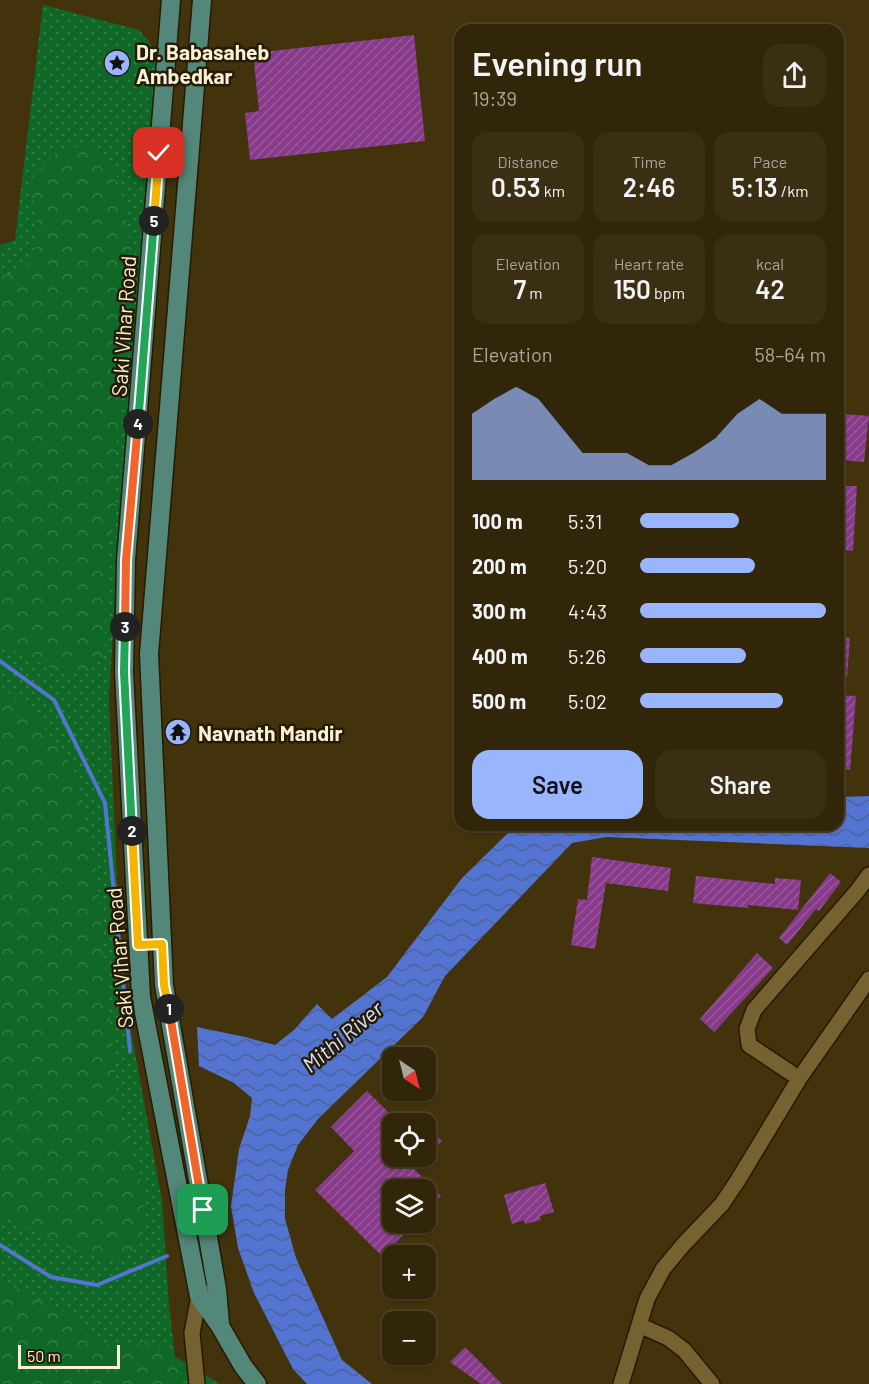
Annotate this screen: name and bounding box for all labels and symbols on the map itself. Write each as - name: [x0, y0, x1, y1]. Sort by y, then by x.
- place label: Dr. Babasaheb Ambedkar: [136, 39, 270, 88]
- place icon: Dr. Babasaheb Ambedkar: [102, 48, 132, 78]
- pin: [133, 127, 184, 178]
- pin: 5: [139, 206, 169, 236]
- street label: Saki Vihar Road: [106, 255, 140, 397]
- pin: 4: [123, 409, 153, 439]
- pin: 3: [110, 612, 140, 642]
- temple icon: Navnath Mandir: [163, 717, 193, 747]
- place label: Navnath Mandir: [198, 720, 343, 745]
- pin: 2: [117, 816, 147, 846]
- street label: Saki Vihar Road: [100, 887, 138, 1029]
- pin: 1: [154, 994, 184, 1024]
- water label: Mithi River: [296, 994, 389, 1077]
- north arrow: [382, 1047, 436, 1101]
- pin: [177, 1184, 228, 1235]
- scale bar: [18, 1342, 120, 1370]

